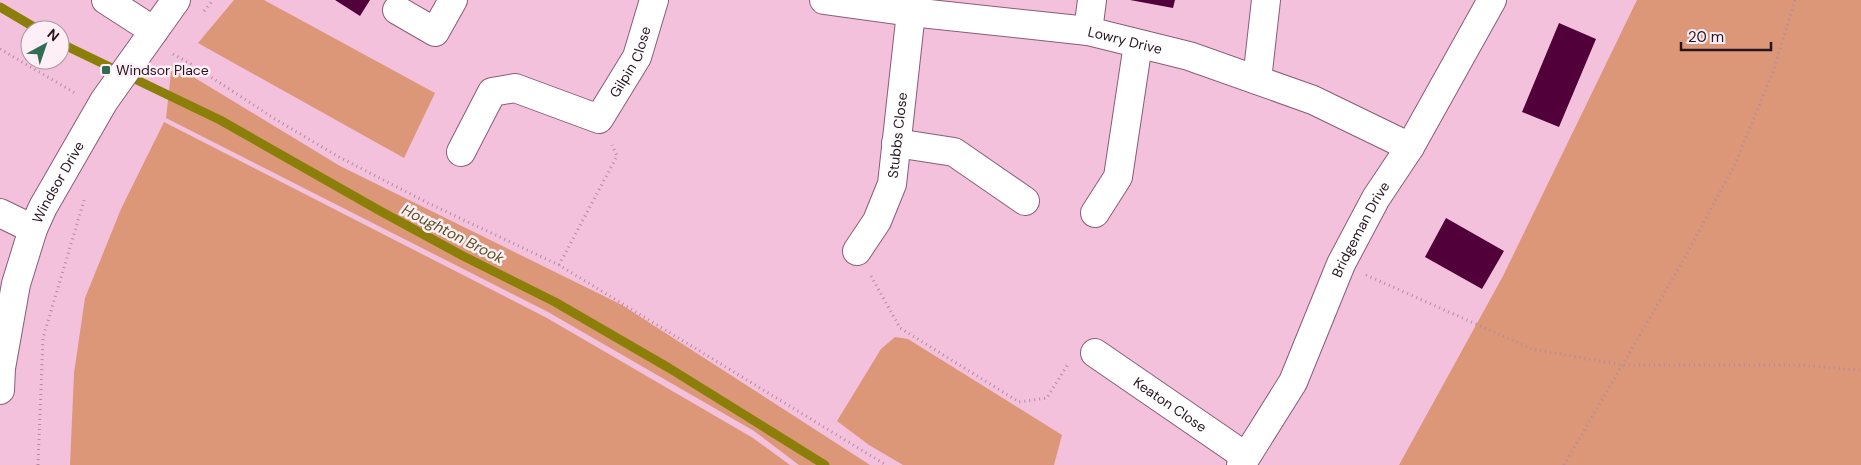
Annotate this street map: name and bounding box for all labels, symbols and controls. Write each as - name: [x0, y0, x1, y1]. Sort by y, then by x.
- north arrow: [20, 20, 70, 70]
- scale bar: [1681, 20, 1771, 52]
- street label: Lowry Drive: [1086, 22, 1164, 58]
- street label: Gilpin Close: [605, 24, 655, 101]
- text: N: [44, 25, 63, 45]
- text: 20 m: [1688, 27, 1724, 47]
- place label: Windsor Place: [116, 61, 209, 79]
- marker: Windsor Place: [100, 64, 112, 76]
- street label: Stubbs Close: [884, 91, 911, 179]
- street label: Windsor Drive: [28, 138, 88, 226]
- street label: Bridgeman Drive: [1328, 178, 1394, 280]
- water label: Houghton Brook: [399, 200, 508, 268]
- street label: Keaton Close: [1130, 373, 1210, 436]

